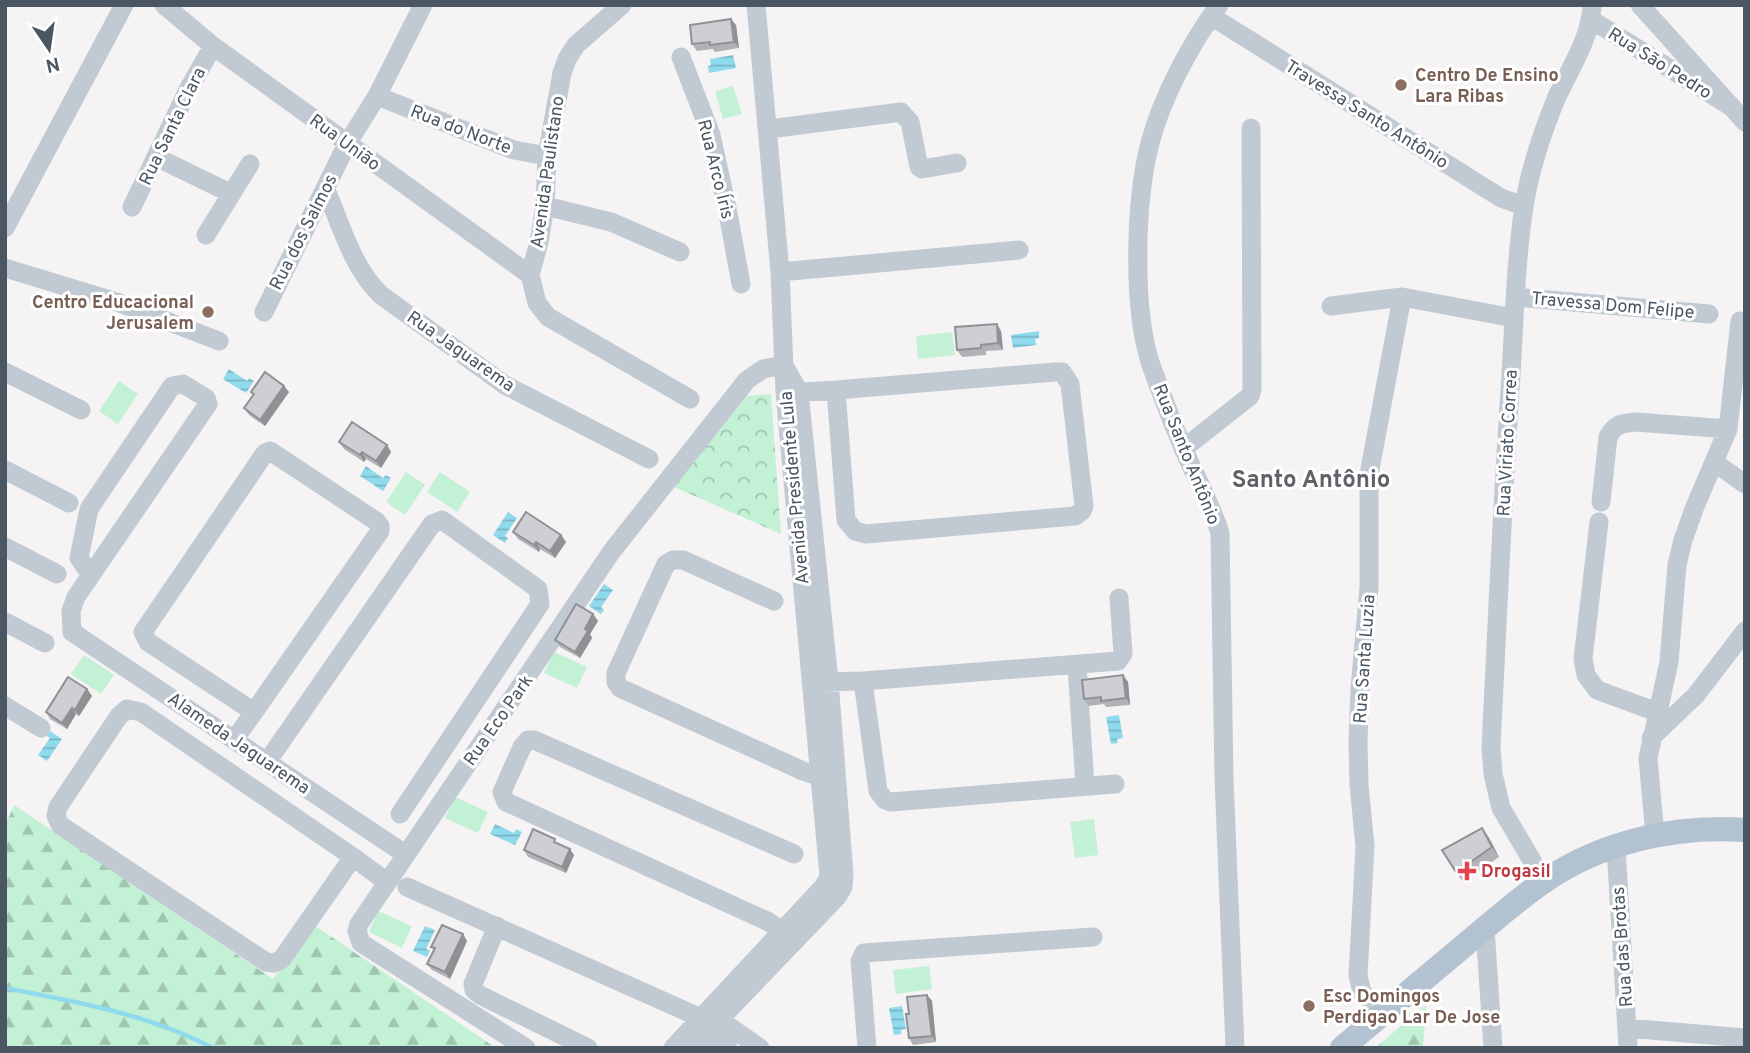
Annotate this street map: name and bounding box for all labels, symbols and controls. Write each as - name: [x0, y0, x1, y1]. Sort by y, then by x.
- north arrow: [14, 14, 84, 84]
- street label: Rua São Pedro: [1603, 23, 1715, 105]
- text: N: [43, 50, 62, 77]
- street label: Travessa Santo Antônio: [1280, 56, 1452, 175]
- street label: Rua Santa Clara: [135, 64, 212, 189]
- place label: Centro De Ensino Lara Ribas: [1415, 65, 1559, 109]
- marker: Centro De Ensino Lara Ribas: [1393, 77, 1409, 93]
- street label: Avenida Paulistano: [526, 94, 571, 250]
- street label: Rua do Norte: [407, 101, 514, 160]
- street label: Rua União: [304, 110, 384, 177]
- street label: Rua Arco Íris: [691, 117, 740, 222]
- street label: Rua dos Salmos: [265, 171, 343, 295]
- street label: Travessa Dom Felipe: [1531, 288, 1695, 325]
- place label: Centro Educacional Jerusalem: [32, 292, 194, 336]
- marker: Centro Educacional Jerusalem: [200, 304, 216, 320]
- street label: Rua Jaguarema: [402, 307, 519, 398]
- street label: Rua Viriato Correa: [1493, 369, 1524, 517]
- street label: Rua Santo Antônio: [1147, 381, 1224, 528]
- street label: Avenida Presidente Lula: [776, 390, 815, 586]
- district label: Santo Antônio: [1232, 466, 1390, 496]
- street label: Rua Santa Luzia: [1350, 594, 1381, 725]
- street label: Rua Eco Park: [459, 671, 539, 771]
- street label: Alameda Jaguarema: [163, 688, 314, 800]
- place label: Drogasil: [1481, 861, 1551, 884]
- marker: Drogasil: [1459, 863, 1475, 879]
- street label: Rua das Brotas: [1608, 886, 1639, 1008]
- place label: Esc Domingos Perdigao Lar De Jose: [1323, 986, 1500, 1030]
- marker: Esc Domingos Perdigao Lar De Jose: [1301, 998, 1317, 1014]

